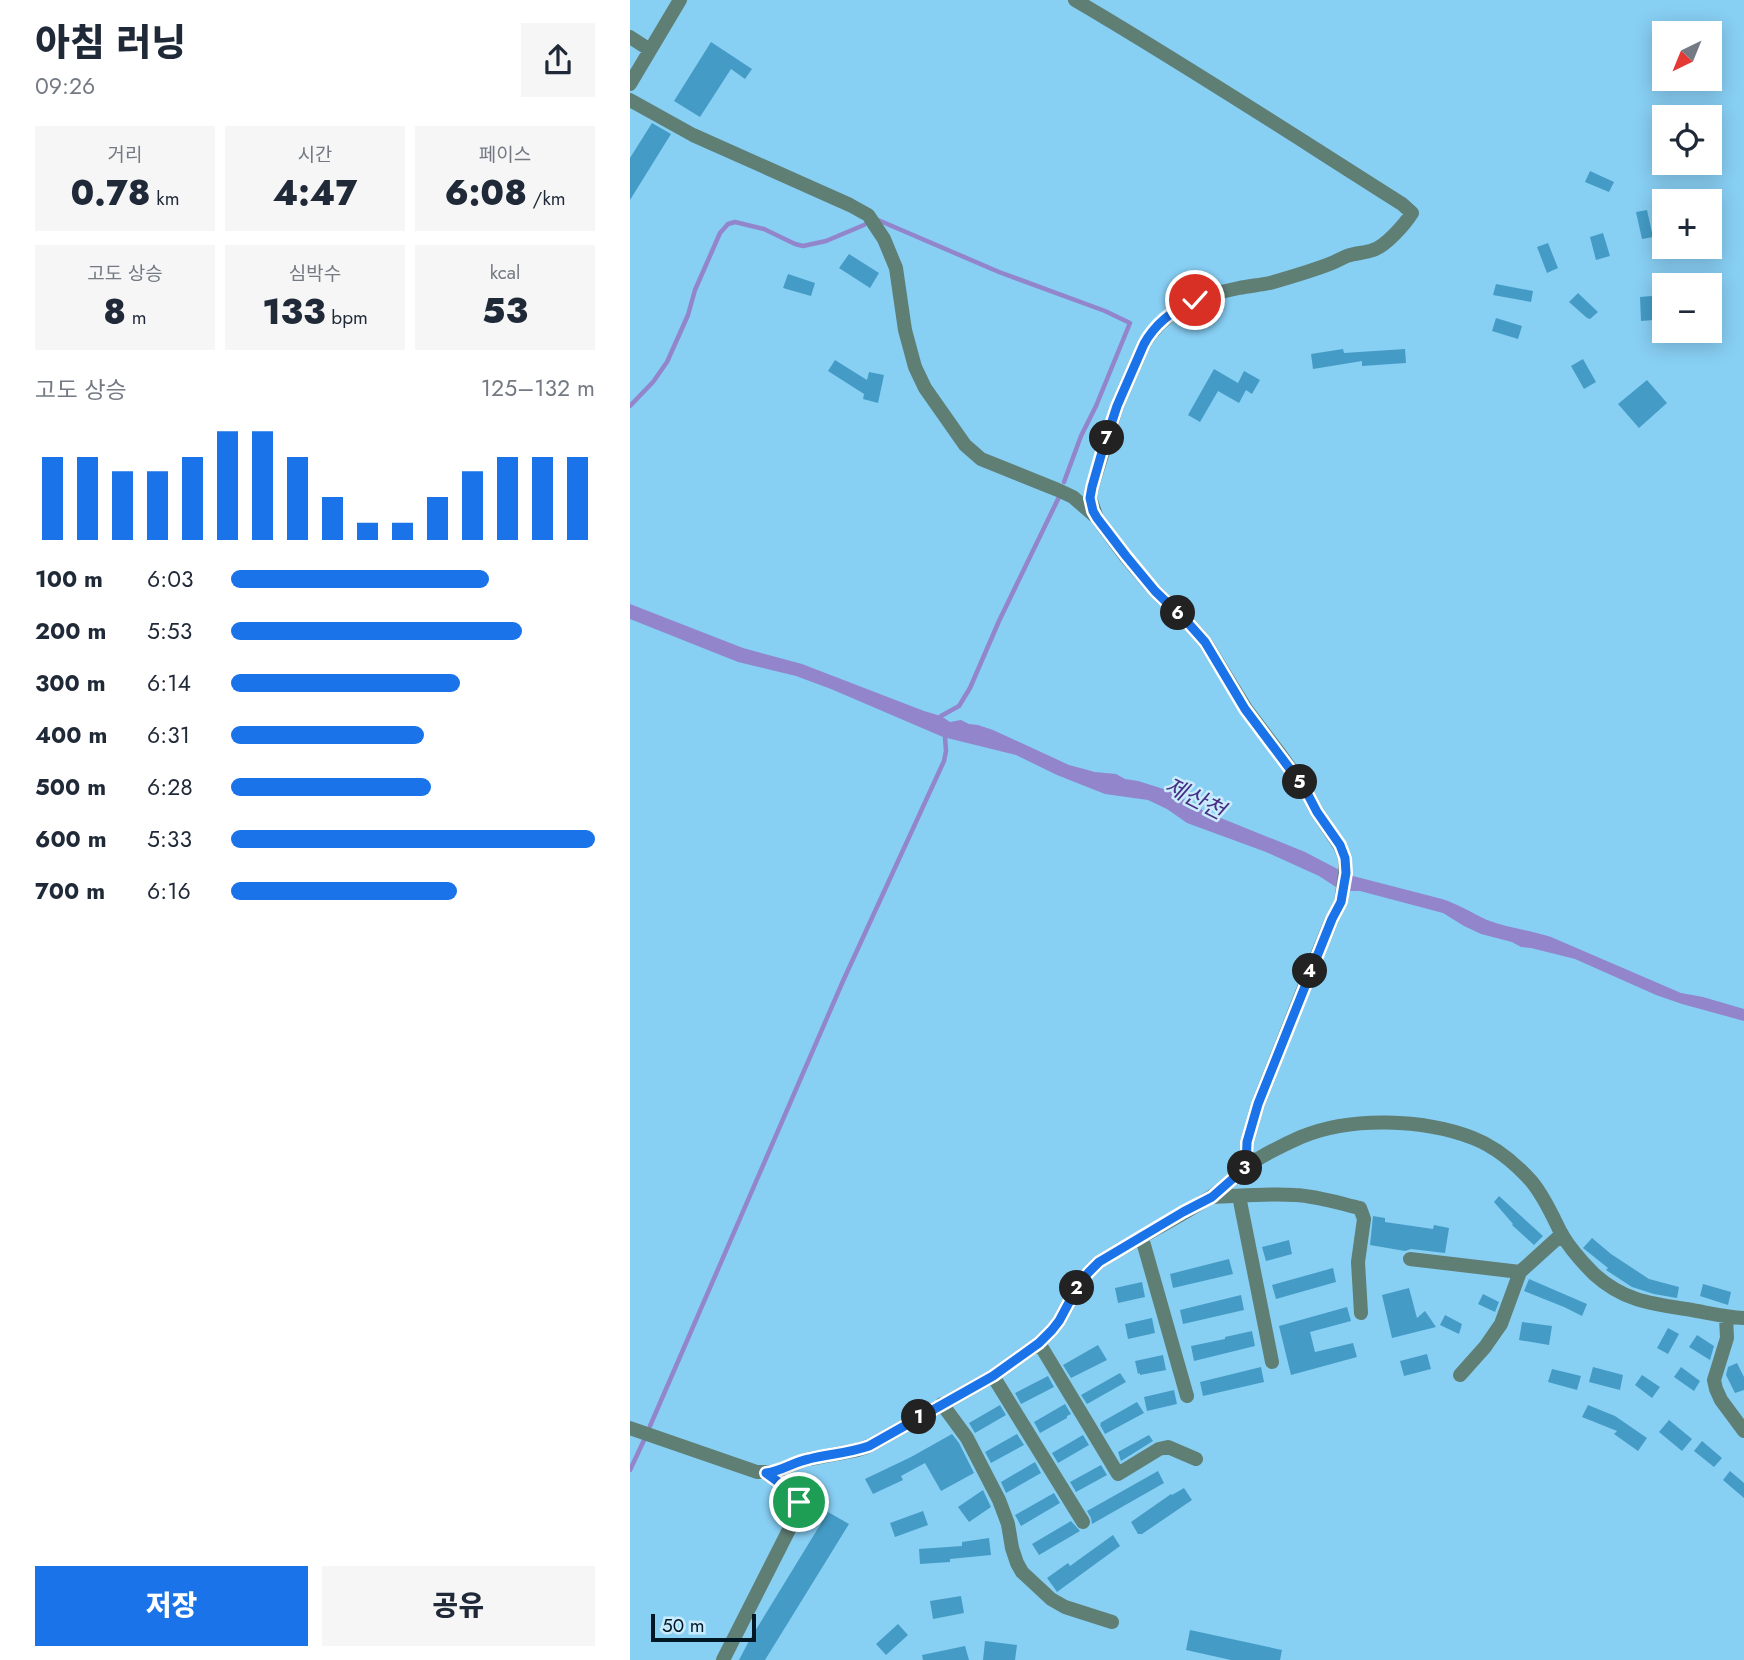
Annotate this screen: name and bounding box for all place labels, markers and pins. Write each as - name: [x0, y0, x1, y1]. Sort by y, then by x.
- pin: [1165, 270, 1225, 330]
- pin: 7: [1090, 420, 1124, 456]
- pin: 6: [1160, 596, 1196, 630]
- pin: 5: [1282, 764, 1318, 800]
- pin: 4: [1292, 954, 1328, 988]
- pin: 3: [1228, 1150, 1262, 1186]
- pin: 2: [1060, 1270, 1094, 1306]
- pin: 1: [902, 1400, 936, 1434]
- pin: [769, 1472, 829, 1532]

